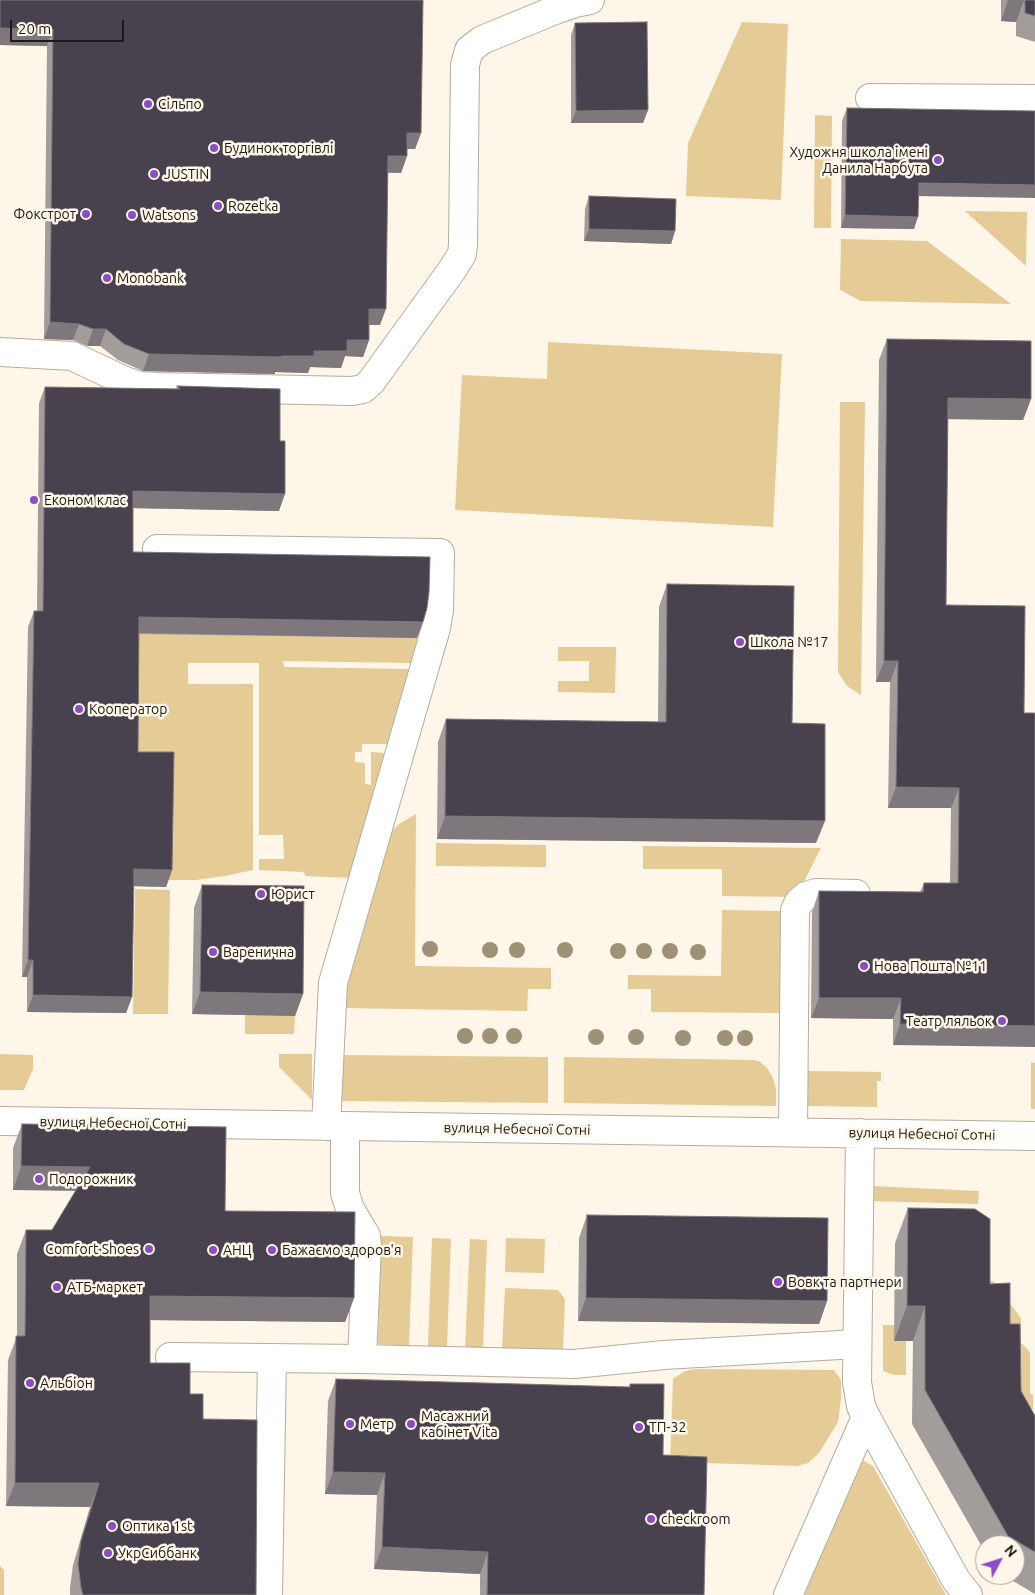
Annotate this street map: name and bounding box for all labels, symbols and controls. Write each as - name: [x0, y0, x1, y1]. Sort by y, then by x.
- scale bar: [12, 10, 126, 42]
- text: 20 m: [18, 20, 51, 37]
- place label: Сільпо: [158, 96, 202, 112]
- marker: Сільпо: [142, 98, 154, 110]
- place label: Будинок торгівлі: [224, 140, 333, 156]
- marker: Будинок торгівлі: [208, 142, 220, 154]
- place label: Художня школа імені Данила Нарбута: [789, 144, 928, 176]
- marker: Художня школа імені Данила Нарбута: [932, 154, 944, 166]
- place label: JUSTIN: [164, 166, 209, 182]
- marker: JUSTIN: [148, 168, 160, 180]
- place label: Rozetka: [228, 198, 279, 214]
- marker: Rozetka: [212, 200, 224, 212]
- place label: Фокстрот: [13, 206, 76, 222]
- place label: Watsons: [142, 207, 196, 223]
- marker: Фокстрот: [80, 208, 92, 220]
- marker: Watsons: [126, 209, 138, 221]
- place label: Monobank: [117, 270, 184, 286]
- marker: Monobank: [101, 272, 113, 284]
- place label: Економ клас: [44, 492, 126, 508]
- marker: Економ клас: [28, 494, 40, 506]
- place label: Школа №17: [750, 634, 829, 650]
- marker: Школа №17: [734, 636, 746, 648]
- place label: Кооператор: [89, 701, 167, 717]
- marker: Кооператор: [73, 703, 85, 715]
- place label: Юрист: [271, 886, 315, 902]
- marker: Юрист: [255, 888, 267, 900]
- place label: Варенична: [223, 944, 294, 960]
- marker: Варенична: [207, 946, 219, 958]
- place label: Нова Пошта №11: [874, 958, 987, 974]
- marker: Нова Пошта №11: [858, 960, 870, 972]
- place label: Театр ляльок: [906, 1013, 992, 1029]
- marker: Театр ляльок: [996, 1015, 1008, 1027]
- street label: вулиця Небесної Сотні: [39, 1113, 187, 1133]
- street label: вулиця Небесної Сотні: [443, 1119, 591, 1139]
- street label: вулиця Небесної Сотні: [848, 1124, 996, 1144]
- place label: Подорожник: [49, 1171, 134, 1187]
- marker: Подорожник: [33, 1173, 45, 1185]
- place label: Comfort Shoes: [45, 1241, 139, 1257]
- place label: АНЦ: [223, 1242, 252, 1258]
- place label: Бажаємо здоров'я: [282, 1242, 401, 1258]
- marker: Comfort Shoes: [143, 1243, 155, 1255]
- marker: АНЦ: [207, 1244, 219, 1256]
- marker: Бажаємо здоров'я: [266, 1244, 278, 1256]
- place label: Вовк та партнери: [788, 1274, 902, 1290]
- marker: Вовк та партнери: [772, 1276, 784, 1288]
- place label: АТБ-маркет: [67, 1279, 143, 1295]
- marker: АТБ-маркет: [51, 1281, 63, 1293]
- place label: Альбіон: [40, 1375, 93, 1391]
- marker: Альбіон: [24, 1377, 36, 1389]
- place label: Масажний кабінет Vita: [421, 1408, 498, 1440]
- place label: Метр: [360, 1416, 394, 1432]
- marker: Метр: [344, 1418, 356, 1430]
- marker: Масажний кабінет Vita: [405, 1418, 417, 1430]
- place label: ТП-32: [649, 1419, 686, 1435]
- marker: ТП-32: [633, 1421, 645, 1433]
- place label: checkroom: [661, 1511, 731, 1527]
- marker: checkroom: [645, 1513, 657, 1525]
- place label: Оптика 1st: [122, 1518, 192, 1534]
- marker: Оптика 1st: [106, 1520, 118, 1532]
- north arrow: [975, 1535, 1025, 1585]
- text: N: [1001, 1542, 1020, 1560]
- place label: УкрСиббанк: [118, 1545, 197, 1561]
- marker: УкрСиббанк: [102, 1547, 114, 1559]

